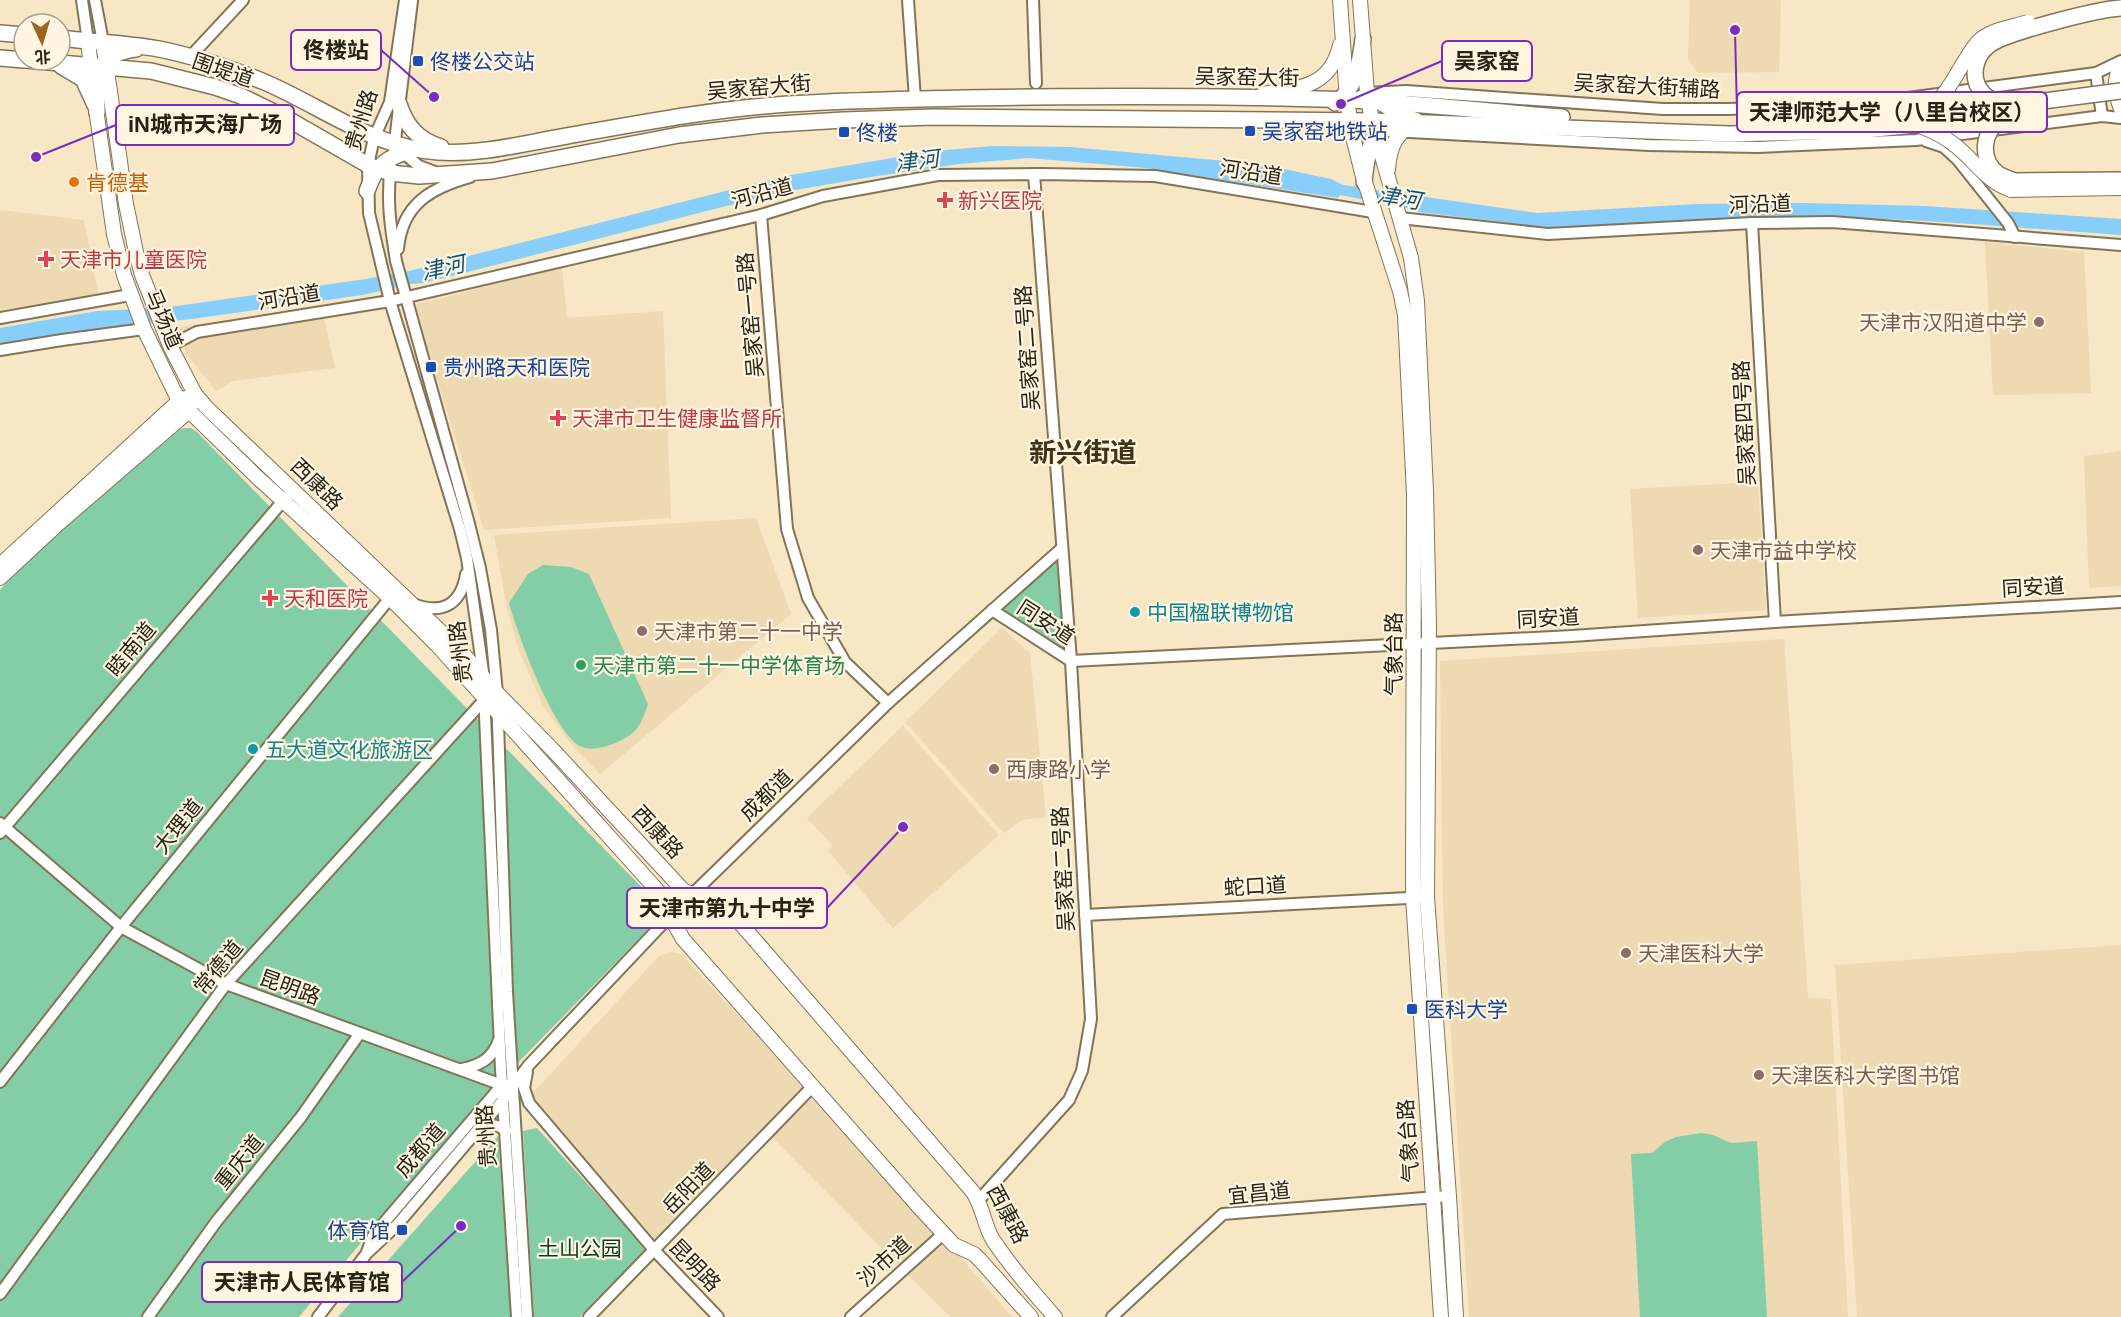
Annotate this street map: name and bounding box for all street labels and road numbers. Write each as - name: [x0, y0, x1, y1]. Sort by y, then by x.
- street label: 围堤道: [189, 49, 257, 91]
- street label: 吴家窑大街: [1194, 65, 1300, 89]
- street label: 吴家窑大街: [706, 71, 812, 103]
- street label: 吴家窑大街辅路: [1573, 71, 1721, 101]
- street label: 贵州路: [341, 87, 381, 153]
- street label: 河沿道: [1218, 156, 1284, 188]
- street label: 河沿道: [729, 174, 795, 212]
- street label: 河沿道: [1728, 191, 1792, 217]
- street label: 吴家窑一号路: [733, 251, 767, 379]
- street label: 河沿道: [256, 281, 322, 313]
- street label: 吴家窑二号路: [1011, 284, 1043, 412]
- street label: 马场道: [141, 286, 187, 352]
- street label: 吴家窑四号路: [1729, 359, 1759, 487]
- street label: 西康路: [286, 454, 348, 514]
- street label: 同安道: [2001, 574, 2065, 600]
- street label: 同安道: [1013, 595, 1079, 649]
- street label: 同安道: [1516, 605, 1580, 631]
- street label: 气象台路: [1382, 612, 1405, 696]
- street label: 睦南道: [102, 617, 160, 681]
- street label: 贵州路: [445, 619, 475, 685]
- street label: 成都道: [735, 765, 797, 825]
- street label: 大理道: [149, 794, 207, 858]
- street label: 西康路: [628, 801, 688, 863]
- street label: 吴家窑二号路: [1048, 805, 1078, 933]
- street label: 蛇口道: [1223, 873, 1287, 899]
- street label: 常德道: [189, 935, 247, 999]
- street label: 昆明路: [256, 965, 324, 1009]
- street label: 气象台路: [1394, 1098, 1422, 1184]
- street label: 贵州路: [472, 1104, 500, 1168]
- street label: 成都道: [391, 1119, 449, 1181]
- street label: 重庆道: [210, 1130, 268, 1194]
- street label: 岳阳道: [658, 1157, 718, 1219]
- street label: 宜昌道: [1226, 1178, 1292, 1208]
- street label: 西康路: [983, 1181, 1033, 1247]
- street label: 沙市道: [853, 1231, 915, 1291]
- street label: 昆明路: [665, 1234, 725, 1296]

